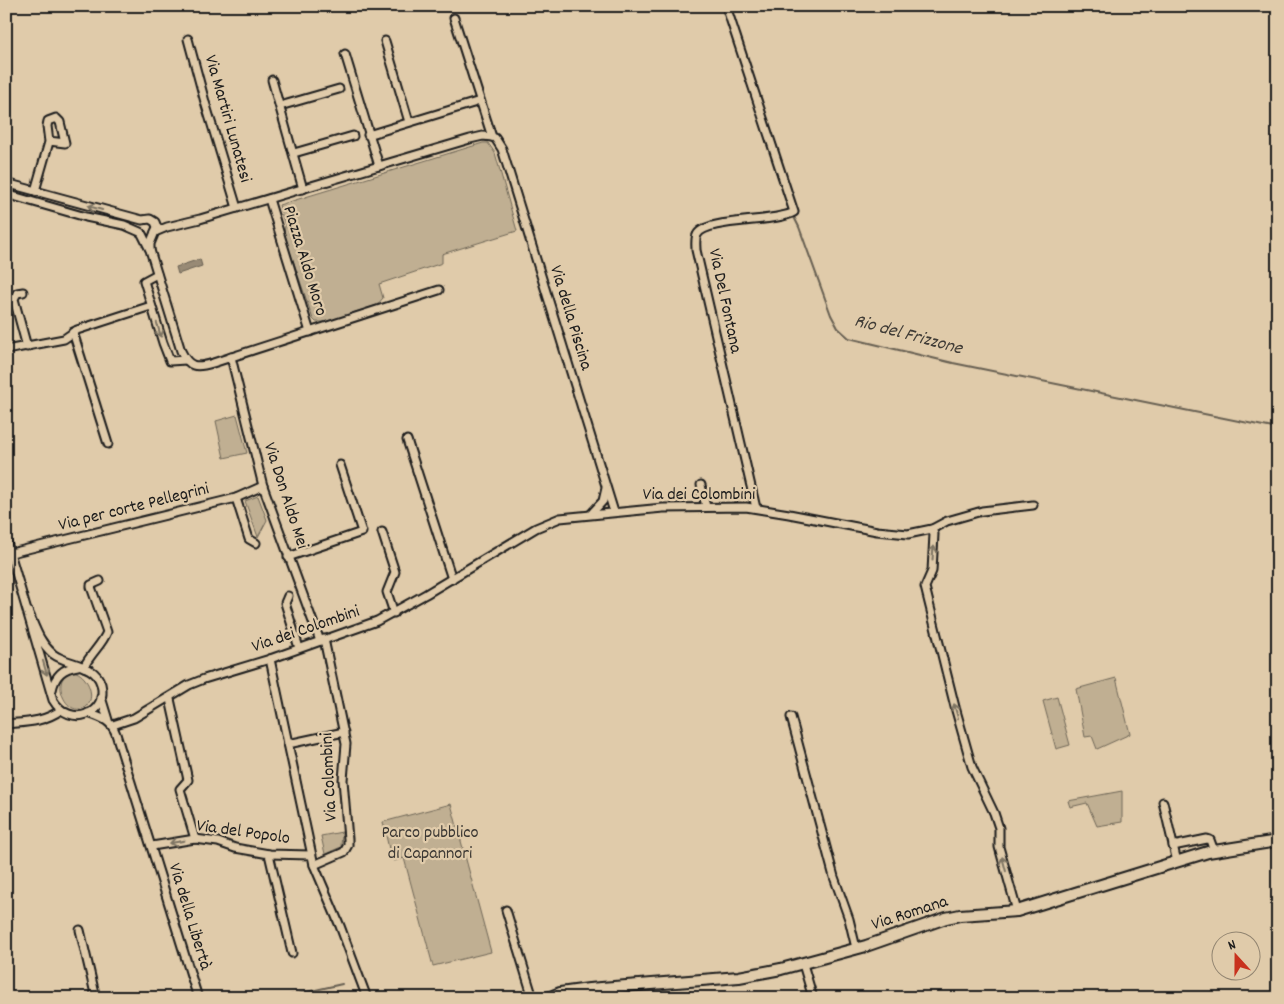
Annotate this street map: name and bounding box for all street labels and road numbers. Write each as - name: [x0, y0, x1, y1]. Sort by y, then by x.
- street label: Via Martiri Lunatesi: [197, 52, 257, 186]
- street label: Piazza Aldo Moro: [275, 203, 333, 319]
- street label: Via Del Fontana: [701, 246, 747, 356]
- street label: Via della Piscina: [542, 263, 598, 374]
- street label: Via Don Aldo Mei: [256, 439, 314, 553]
- street label: Via per corte Pellegrini: [56, 477, 212, 539]
- street label: Via dei Colombini: [643, 483, 755, 508]
- street label: Via dei Colombini: [249, 600, 363, 660]
- street label: Via Colombini: [315, 732, 345, 822]
- street label: Via del Popolo: [195, 814, 291, 852]
- street label: Via della Libertà: [161, 860, 217, 974]
- street label: Via Romana: [869, 890, 952, 938]

